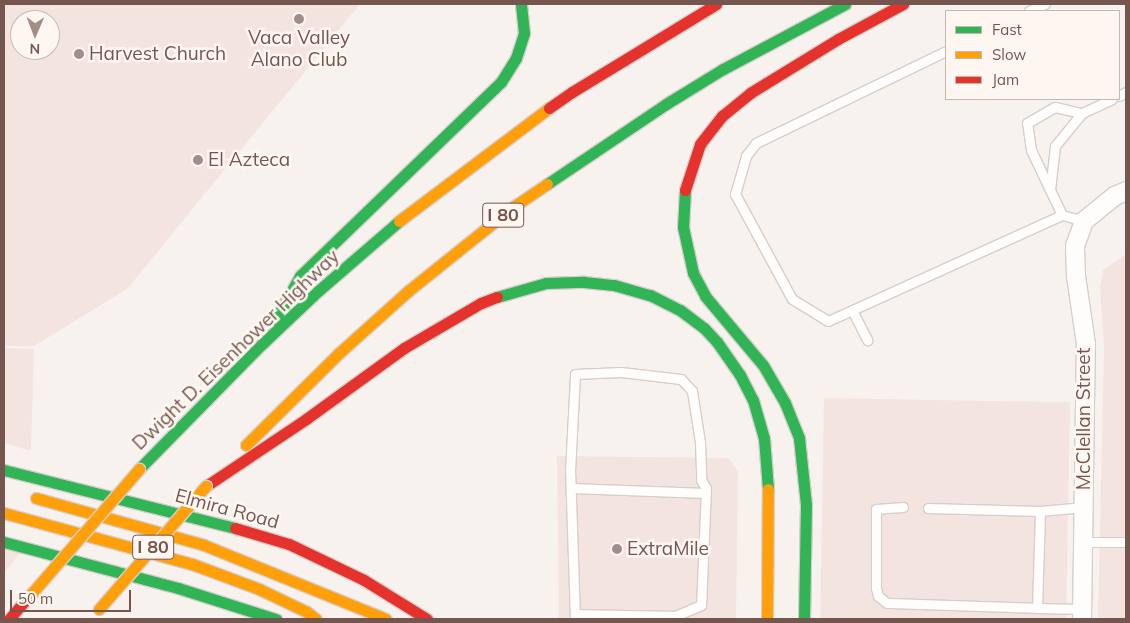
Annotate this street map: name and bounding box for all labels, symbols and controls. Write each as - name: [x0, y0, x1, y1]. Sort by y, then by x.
- north arrow: [10, 10, 60, 60]
- legend: [945, 10, 1120, 100]
- marker: Vaca Valley Alano Club: [293, 13, 305, 25]
- text: Fast: [992, 20, 1022, 39]
- place label: Vaca Valley Alano Club: [248, 27, 350, 71]
- text: N: [29, 40, 40, 58]
- place label: Harvest Church: [89, 43, 226, 65]
- text: Slow: [992, 45, 1026, 64]
- marker: Harvest Church: [73, 48, 85, 60]
- text: Jam: [992, 70, 1019, 89]
- place label: El Azteca: [208, 149, 290, 171]
- marker: El Azteca: [192, 154, 204, 166]
- road number: I 80: [482, 200, 524, 230]
- street label: Dwight D. Eisenhower Highway: [128, 245, 344, 455]
- street label: McClellan Street: [1073, 348, 1095, 490]
- street label: Elmira Road: [173, 484, 281, 534]
- road number: I 80: [132, 532, 174, 562]
- place label: ExtraMile: [627, 538, 709, 560]
- marker: ExtraMile: [611, 543, 623, 555]
- scale bar: [12, 580, 134, 612]
- text: 50 m: [18, 589, 53, 608]

